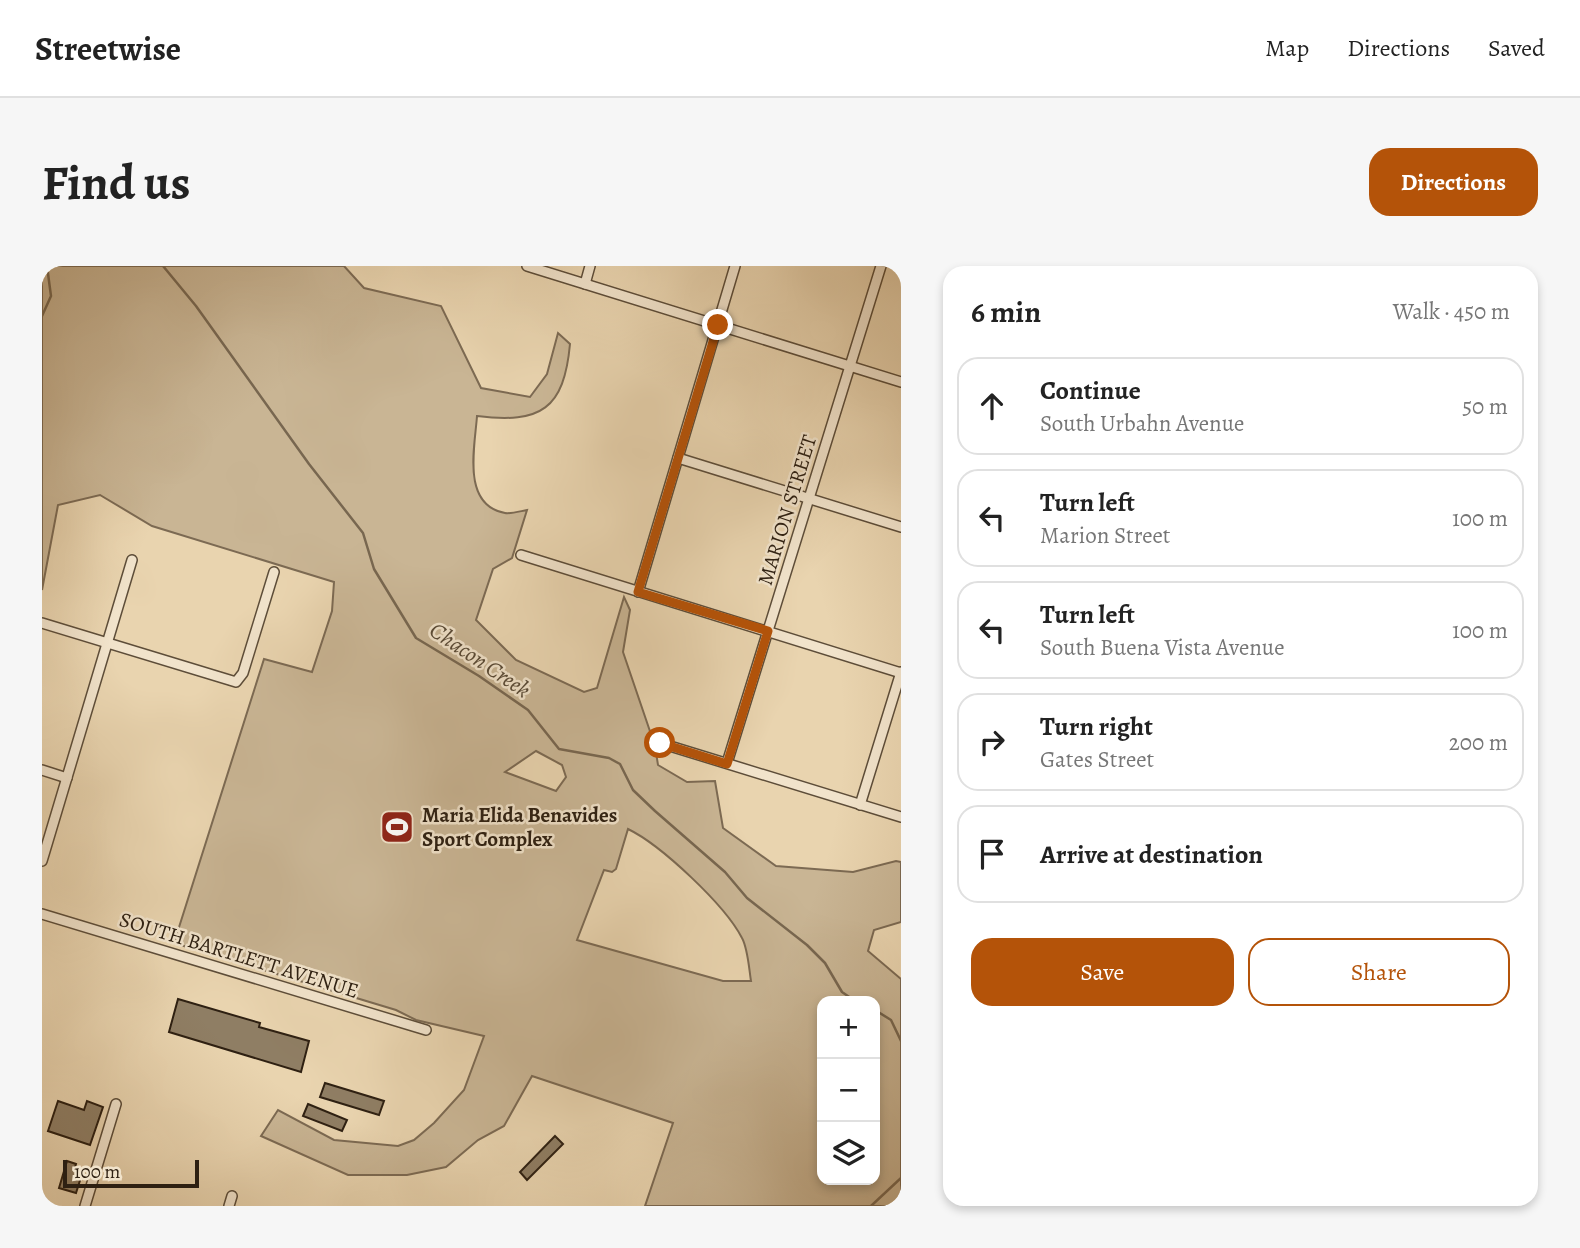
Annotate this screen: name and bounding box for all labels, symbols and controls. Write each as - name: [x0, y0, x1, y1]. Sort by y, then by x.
- text: Streetwise: [35, 26, 181, 71]
- text: Map: [1265, 32, 1309, 64]
- text: Directions: [1347, 32, 1450, 64]
- text: Saved: [1488, 32, 1545, 64]
- button: Directions: [1369, 148, 1538, 216]
- text: Find us: [42, 149, 190, 216]
- text: 6 min: [971, 292, 1041, 332]
- text: Walk · 450 m: [1393, 296, 1510, 327]
- route end: [702, 309, 733, 340]
- text: Continue: [1040, 373, 1141, 408]
- icon: ahead: [973, 387, 1011, 425]
- text: 50 m: [1462, 391, 1508, 422]
- text: South Urbahn Avenue: [1040, 408, 1244, 439]
- street label: MARION STREET: [751, 431, 823, 589]
- text: Turn left: [1040, 485, 1135, 520]
- icon: left: [973, 499, 1011, 537]
- text: 100 m: [1452, 503, 1508, 534]
- text: Marion Street: [1040, 520, 1170, 551]
- text: Turn left: [1040, 597, 1135, 632]
- icon: left: [973, 611, 1011, 649]
- water label: Chacon Creek: [423, 615, 537, 705]
- text: 100 m: [1452, 615, 1508, 646]
- text: South Buena Vista Avenue: [1040, 632, 1285, 663]
- text: Turn right: [1040, 709, 1153, 744]
- icon: right: [973, 723, 1011, 761]
- route start: [644, 727, 675, 758]
- text: 200 m: [1449, 727, 1508, 758]
- text: Gates Street: [1040, 744, 1154, 775]
- place label: Maria Elida Benavides Sport Complex: [422, 801, 617, 853]
- sports icon: Maria Elida Benavides Sport Complex: [378, 808, 416, 846]
- icon: arrive: [973, 835, 1011, 873]
- text: Arrive at destination: [1040, 837, 1263, 872]
- street label: SOUTH BARTLETT AVENUE: [116, 905, 362, 1005]
- button: Save: [971, 938, 1234, 1006]
- button: Share: [1248, 938, 1510, 1006]
- map controls: [817, 996, 880, 1185]
- button: +: [817, 996, 880, 1059]
- button: −: [817, 1059, 880, 1122]
- button: layers: [817, 1122, 880, 1185]
- scale bar: [63, 1157, 200, 1189]
- text: 100 m: [74, 1159, 120, 1185]

